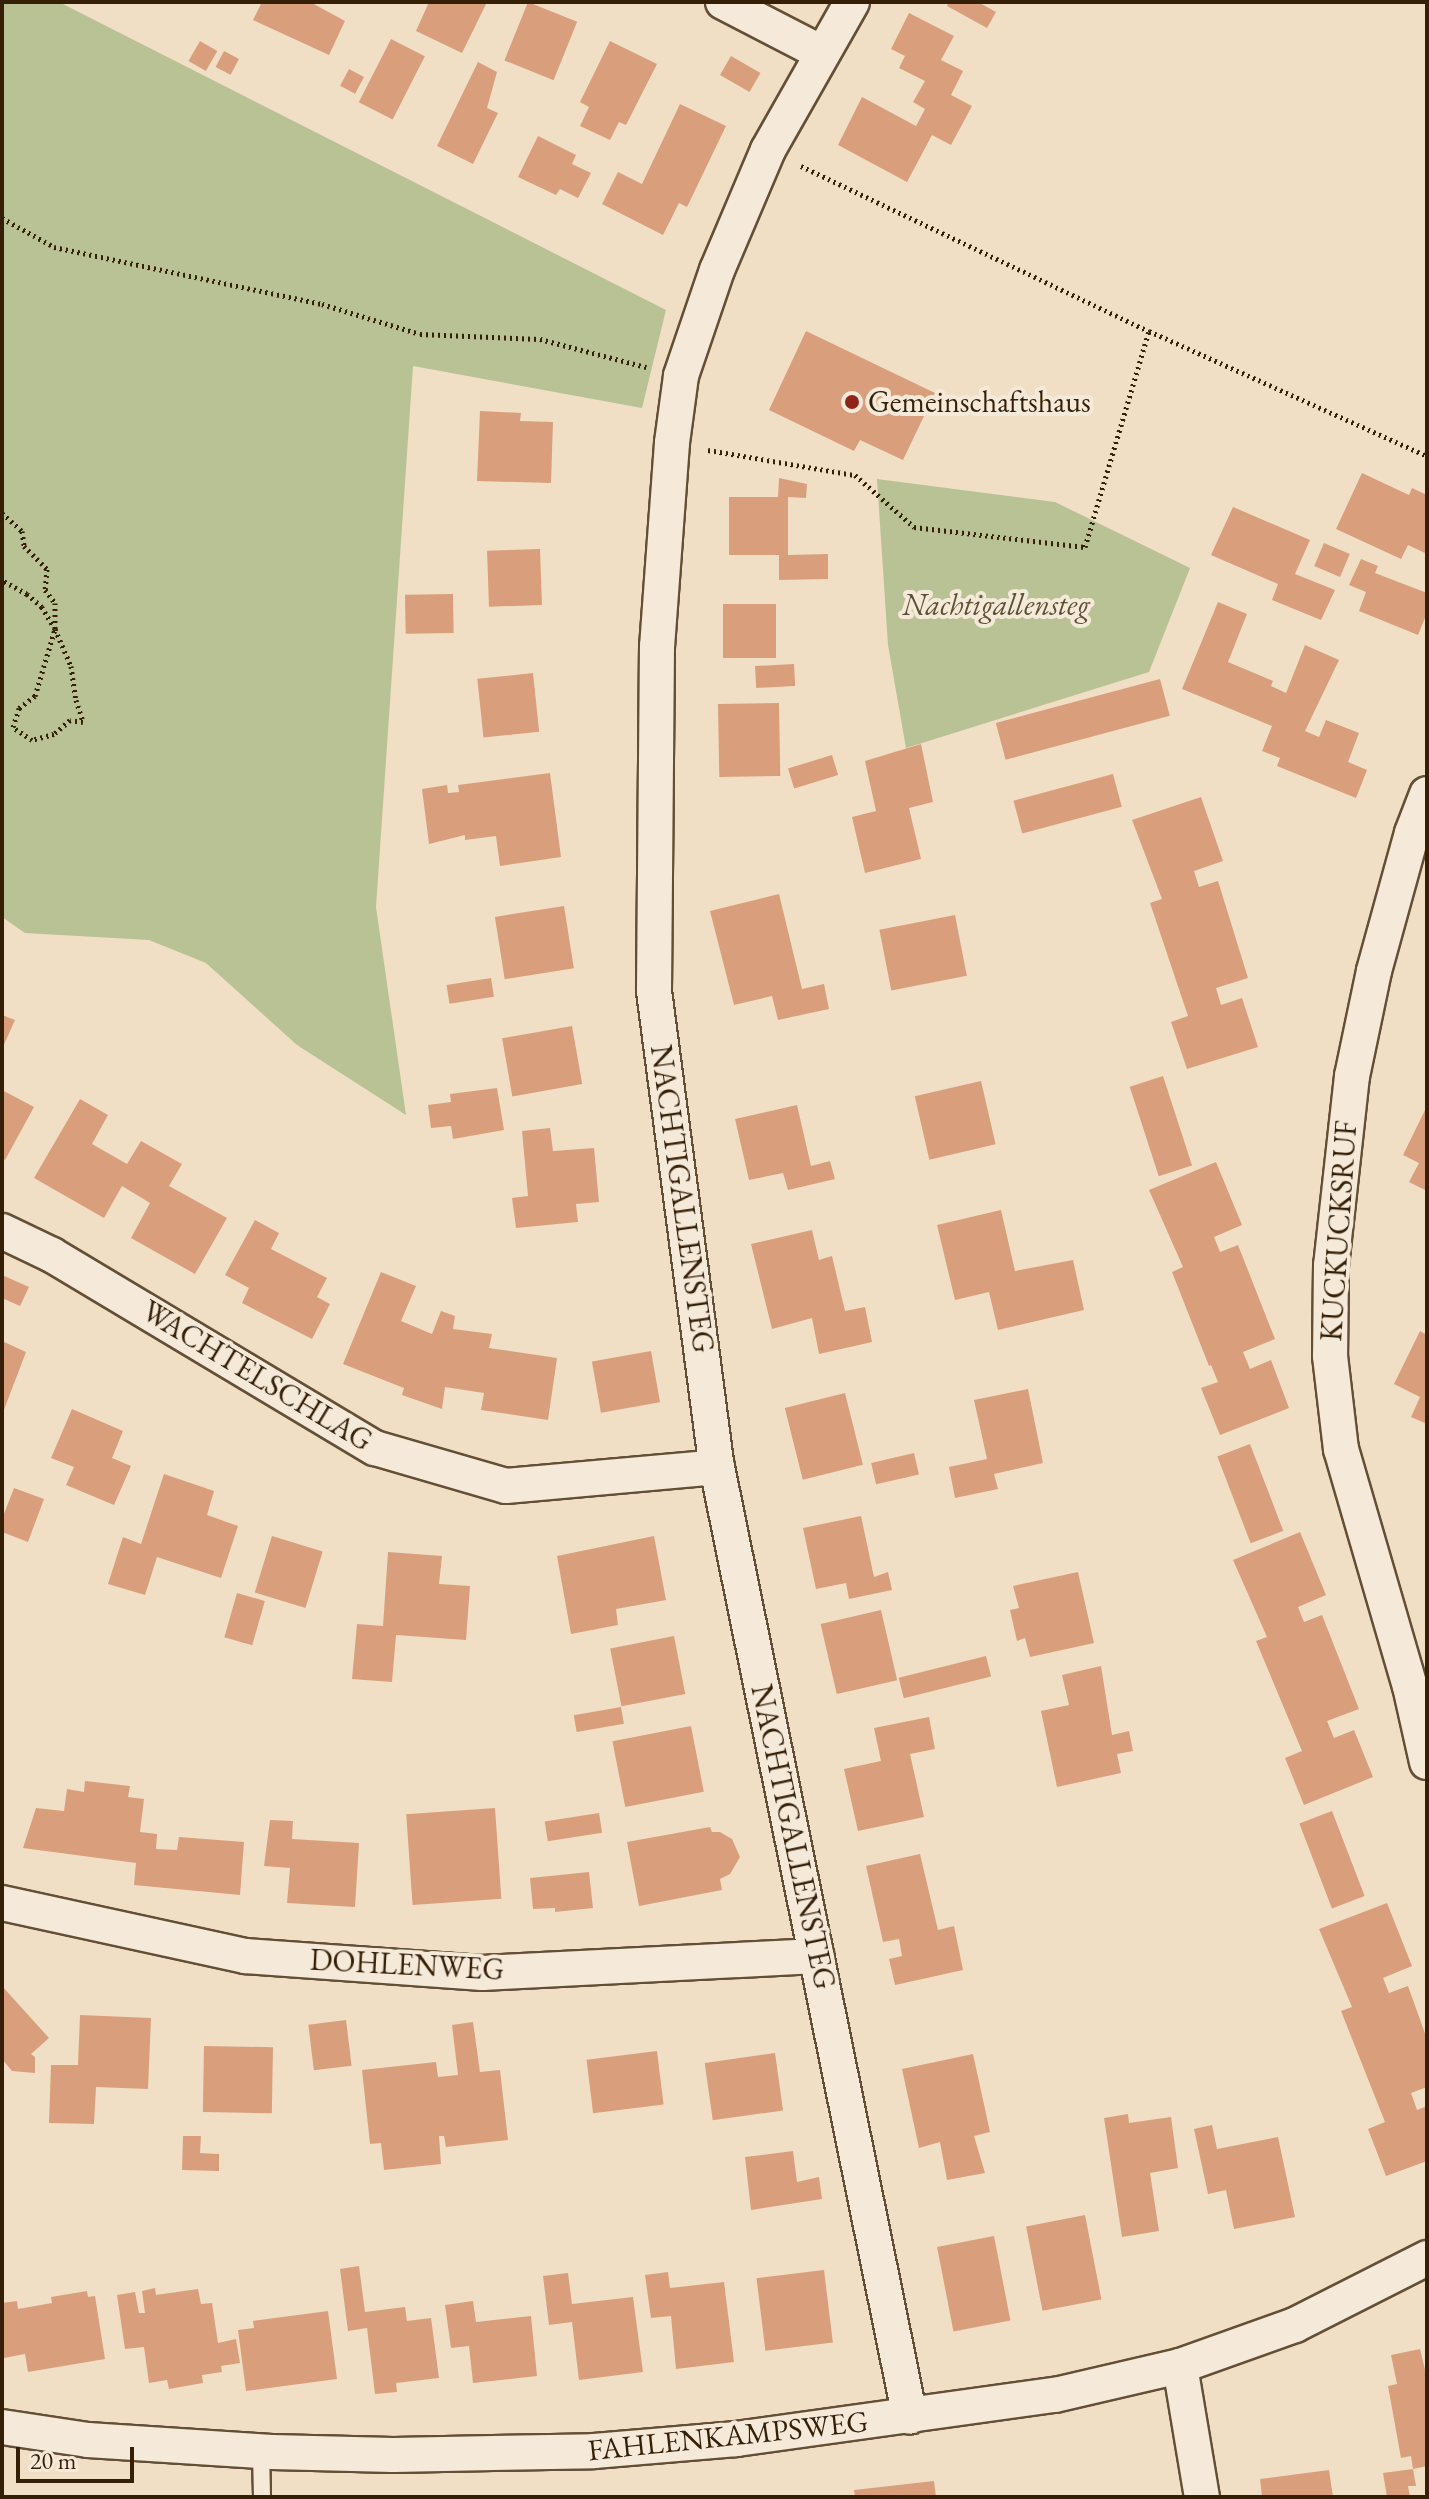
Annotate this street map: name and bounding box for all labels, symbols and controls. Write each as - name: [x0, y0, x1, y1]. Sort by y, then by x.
- place label: Gemeinschaftshaus: [868, 384, 1091, 420]
- marker: Gemeinschaftshaus: [843, 393, 861, 411]
- park label: Nachtigallensteg: [902, 587, 1090, 623]
- street label: NACHTIGALLENSTEG: [643, 1043, 721, 1355]
- street label: KUCKUCKSRUF: [1313, 1120, 1365, 1342]
- street label: WACHTELSCHLAG: [135, 1293, 379, 1459]
- street label: NACHTIGALLENSTEG: [743, 1681, 843, 1993]
- street label: DOHLENWEG: [309, 1942, 505, 1988]
- street label: FAHLENKAMPSWEG: [586, 2403, 870, 2469]
- scale bar: [20, 2431, 138, 2481]
- text: 20 m: [30, 2445, 77, 2476]

